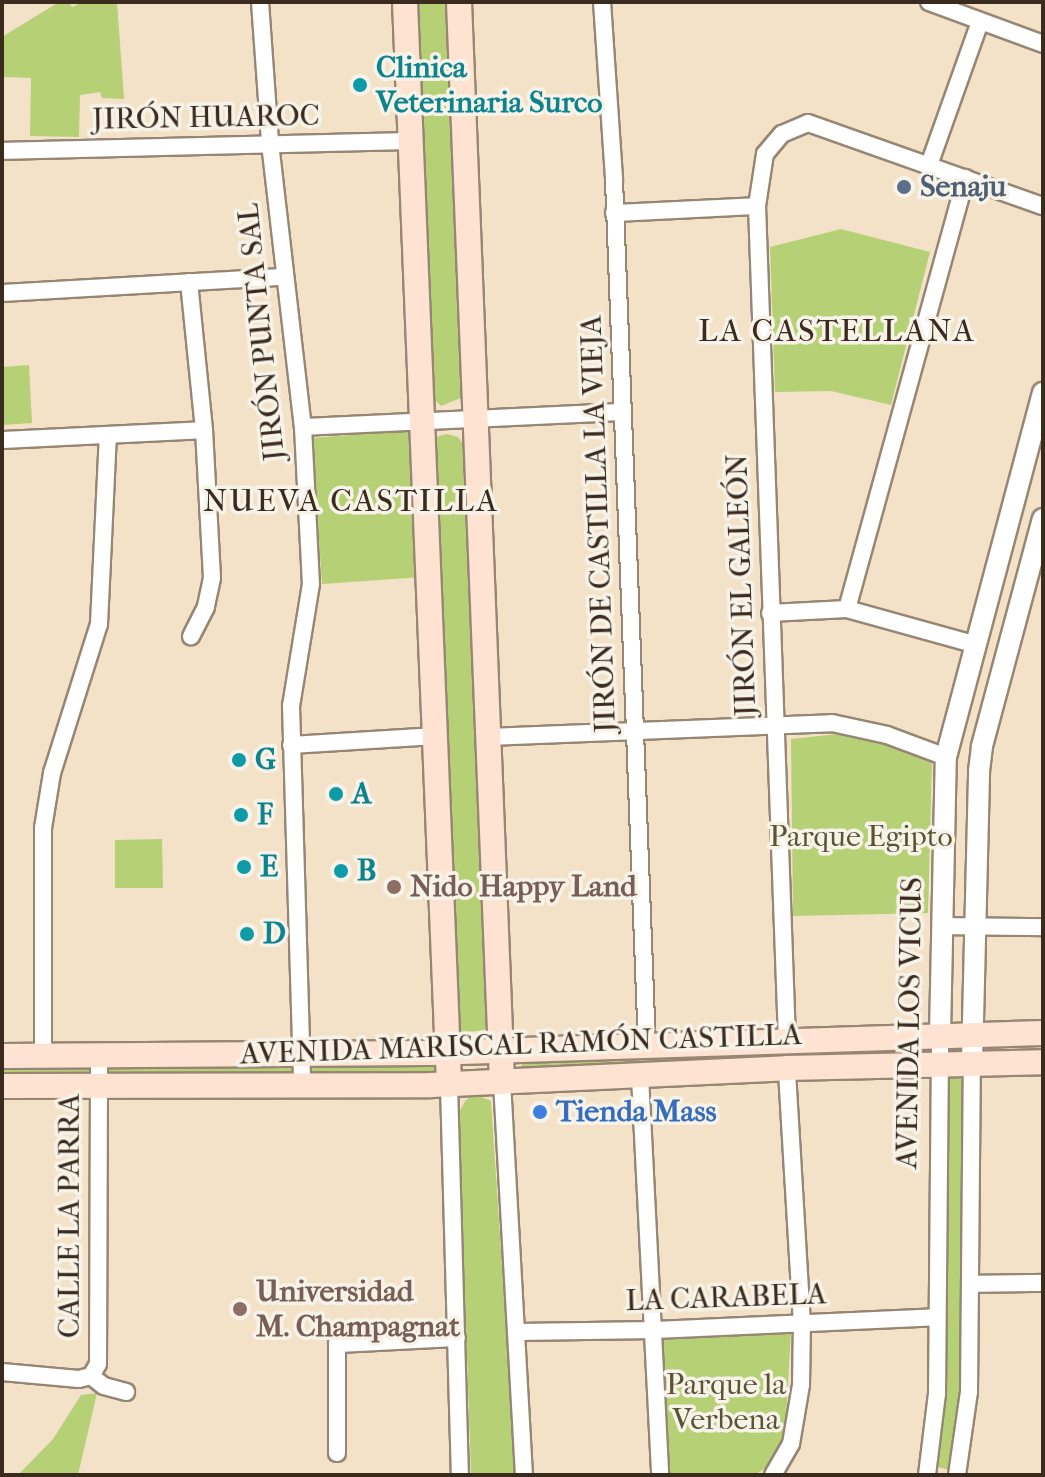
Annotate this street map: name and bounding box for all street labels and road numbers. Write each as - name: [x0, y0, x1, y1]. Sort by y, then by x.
- street label: JIRÓN HUAROC: [92, 98, 320, 138]
- street label: JIRÓN PUNTA SAL: [231, 201, 293, 463]
- street label: JIRÓN DE CASTILLA LA VIEJA: [574, 315, 624, 733]
- street label: JIRÓN EL GALEÓN: [719, 453, 765, 717]
- street label: AVENIDA LOS VICUS: [889, 877, 931, 1169]
- street label: AVENIDA MARISCAL RAMÓN CASTILLA: [240, 1017, 802, 1073]
- street label: CALLE LA PARRA: [52, 1094, 88, 1338]
- street label: LA CARABELA: [625, 1277, 827, 1319]

